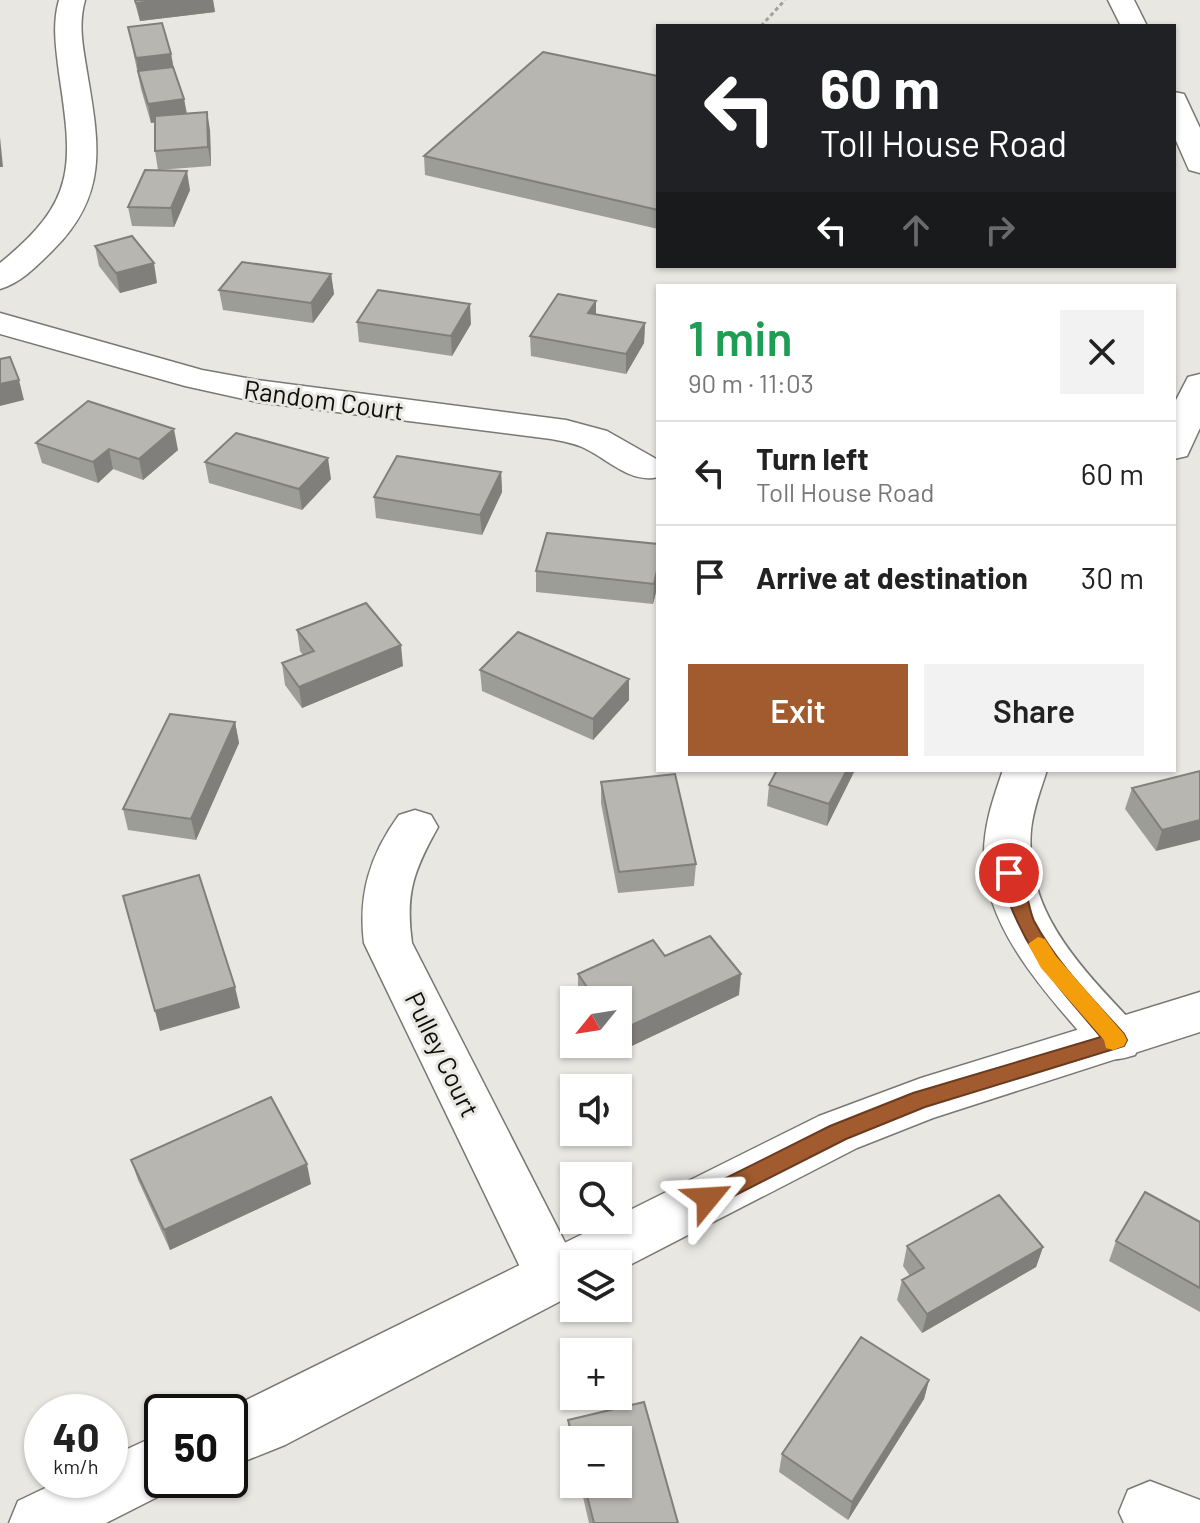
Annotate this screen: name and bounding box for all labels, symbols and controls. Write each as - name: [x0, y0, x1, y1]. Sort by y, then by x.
- text: 60 m: [820, 53, 940, 120]
- icon: left: [688, 56, 792, 160]
- text: Toll House Road: [820, 121, 1067, 164]
- icon: left: [810, 208, 854, 252]
- icon: ahead: [894, 208, 938, 252]
- icon: right: [978, 208, 1022, 252]
- text: 1 min: [688, 308, 793, 366]
- button: close: [1060, 310, 1144, 394]
- text: 90 m · 11:03: [688, 367, 814, 398]
- street label: Random Court: [242, 372, 406, 426]
- text: Turn left: [756, 440, 869, 476]
- icon: left: [688, 451, 732, 495]
- text: 60 m: [1081, 455, 1144, 491]
- text: Toll House Road: [756, 476, 934, 507]
- icon: arrive: [688, 555, 732, 599]
- text: Arrive at destination: [756, 559, 1028, 595]
- text: 30 m: [1081, 559, 1144, 595]
- button: Exit: [688, 664, 908, 756]
- button: Share: [924, 664, 1144, 756]
- pin: [975, 839, 1043, 907]
- icon: arrive: [987, 851, 1031, 895]
- street label: Pulley Court: [399, 986, 487, 1122]
- north arrow: [560, 986, 632, 1058]
- map controls: [560, 986, 632, 1498]
- button: sound: [560, 1074, 632, 1146]
- position arrow: [666, 1156, 750, 1240]
- button: search: [560, 1162, 632, 1234]
- button: layers: [560, 1250, 632, 1322]
- button: +: [560, 1338, 632, 1410]
- speed limit sign: 50: [144, 1394, 248, 1498]
- text: 40: [53, 1412, 100, 1460]
- button: −: [560, 1426, 632, 1498]
- text: km/h: [53, 1454, 99, 1478]

